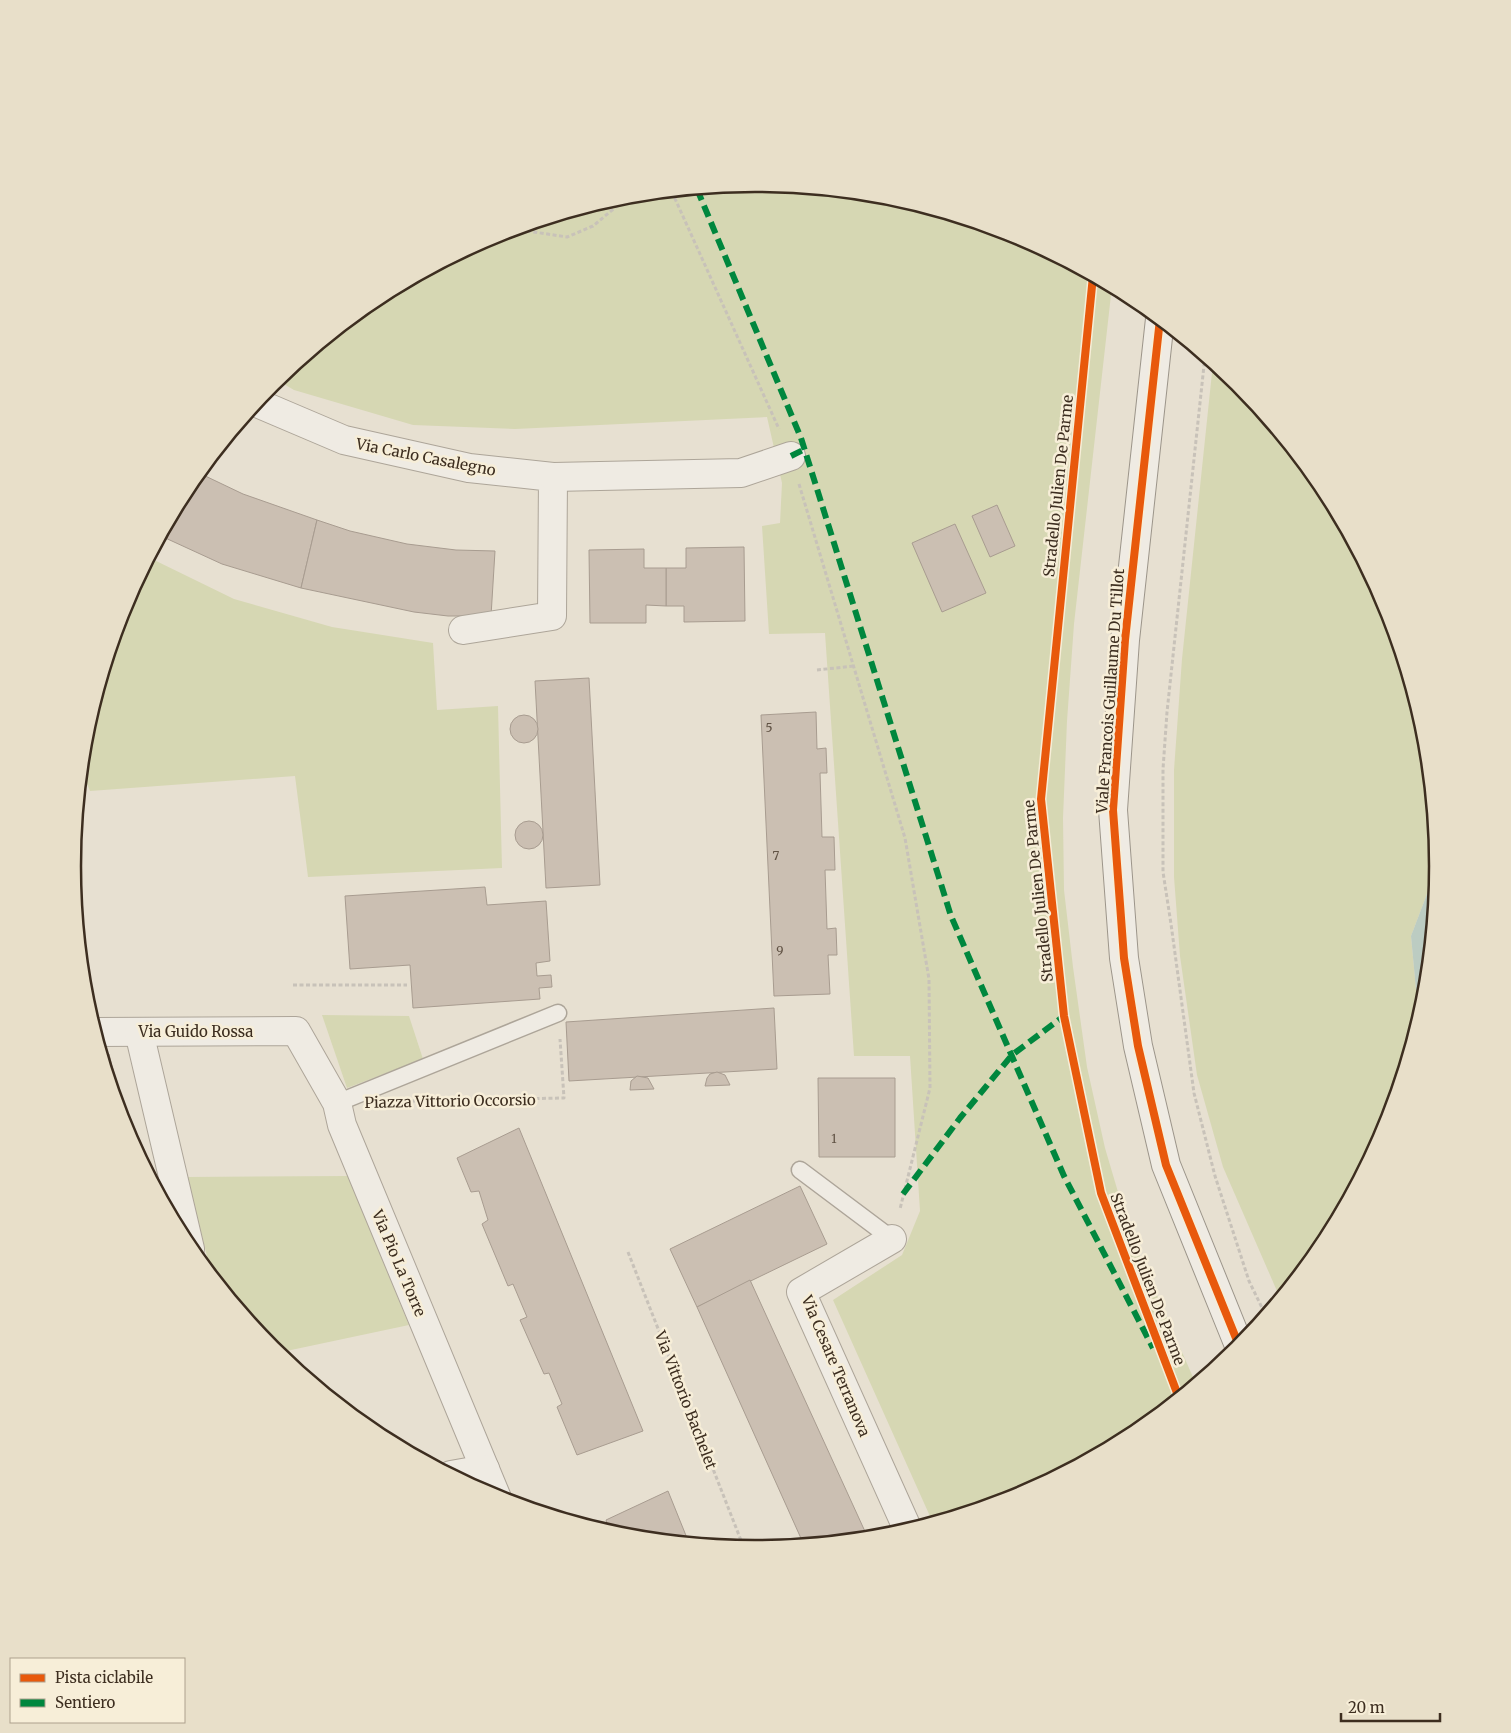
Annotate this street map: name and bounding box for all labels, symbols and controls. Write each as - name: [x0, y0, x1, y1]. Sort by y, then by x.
- street label: Stradello Julien De Parme: [1039, 394, 1077, 578]
- street label: Via Carlo Casalegno: [354, 434, 498, 480]
- street label: Viale Francois Guillaume Du Tillot: [1092, 568, 1128, 815]
- house number: 5: [765, 720, 773, 735]
- street label: Stradello Julien De Parme: [1019, 799, 1057, 983]
- house number: 7: [773, 848, 780, 863]
- house number: 9: [776, 943, 784, 958]
- street label: Via Guido Rossa: [138, 1022, 253, 1041]
- street label: Piazza Vittorio Occorsio: [364, 1090, 536, 1112]
- house number: 1: [831, 1131, 837, 1146]
- street label: Stradello Julien De Parme: [1106, 1190, 1190, 1368]
- street label: Via Pio La Torre: [368, 1206, 430, 1319]
- street label: Via Cesare Terranova: [797, 1292, 874, 1440]
- street label: Via Vittorio Bachelet: [650, 1327, 721, 1472]
- legend: [10, 1658, 185, 1723]
- text: Pista ciclabile: [55, 1668, 153, 1687]
- scale bar: [1341, 1690, 1440, 1722]
- text: Sentiero: [55, 1693, 116, 1712]
- text: 20 m: [1348, 1698, 1385, 1717]

